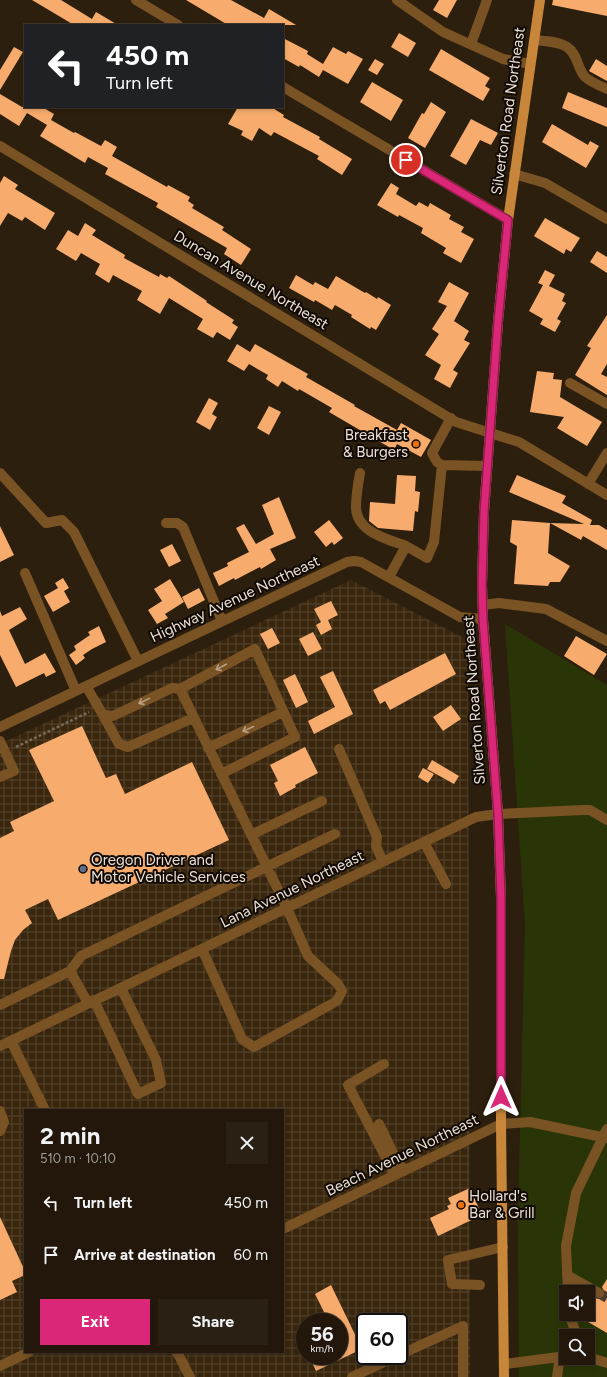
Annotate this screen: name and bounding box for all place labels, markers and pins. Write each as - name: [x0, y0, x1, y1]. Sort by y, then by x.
- pin: [389, 143, 423, 177]
- place label: Breakfast & Burgers: [343, 426, 408, 461]
- marker: Breakfast & Burgers: [411, 439, 421, 449]
- place label: Oregon Driver and Motor Vehicle Services: [91, 851, 246, 886]
- marker: Oregon Driver and Motor Vehicle Services: [78, 864, 88, 874]
- place label: Hollard's Bar & Grill: [469, 1187, 535, 1222]
- marker: Hollard's Bar & Grill: [456, 1200, 466, 1210]

